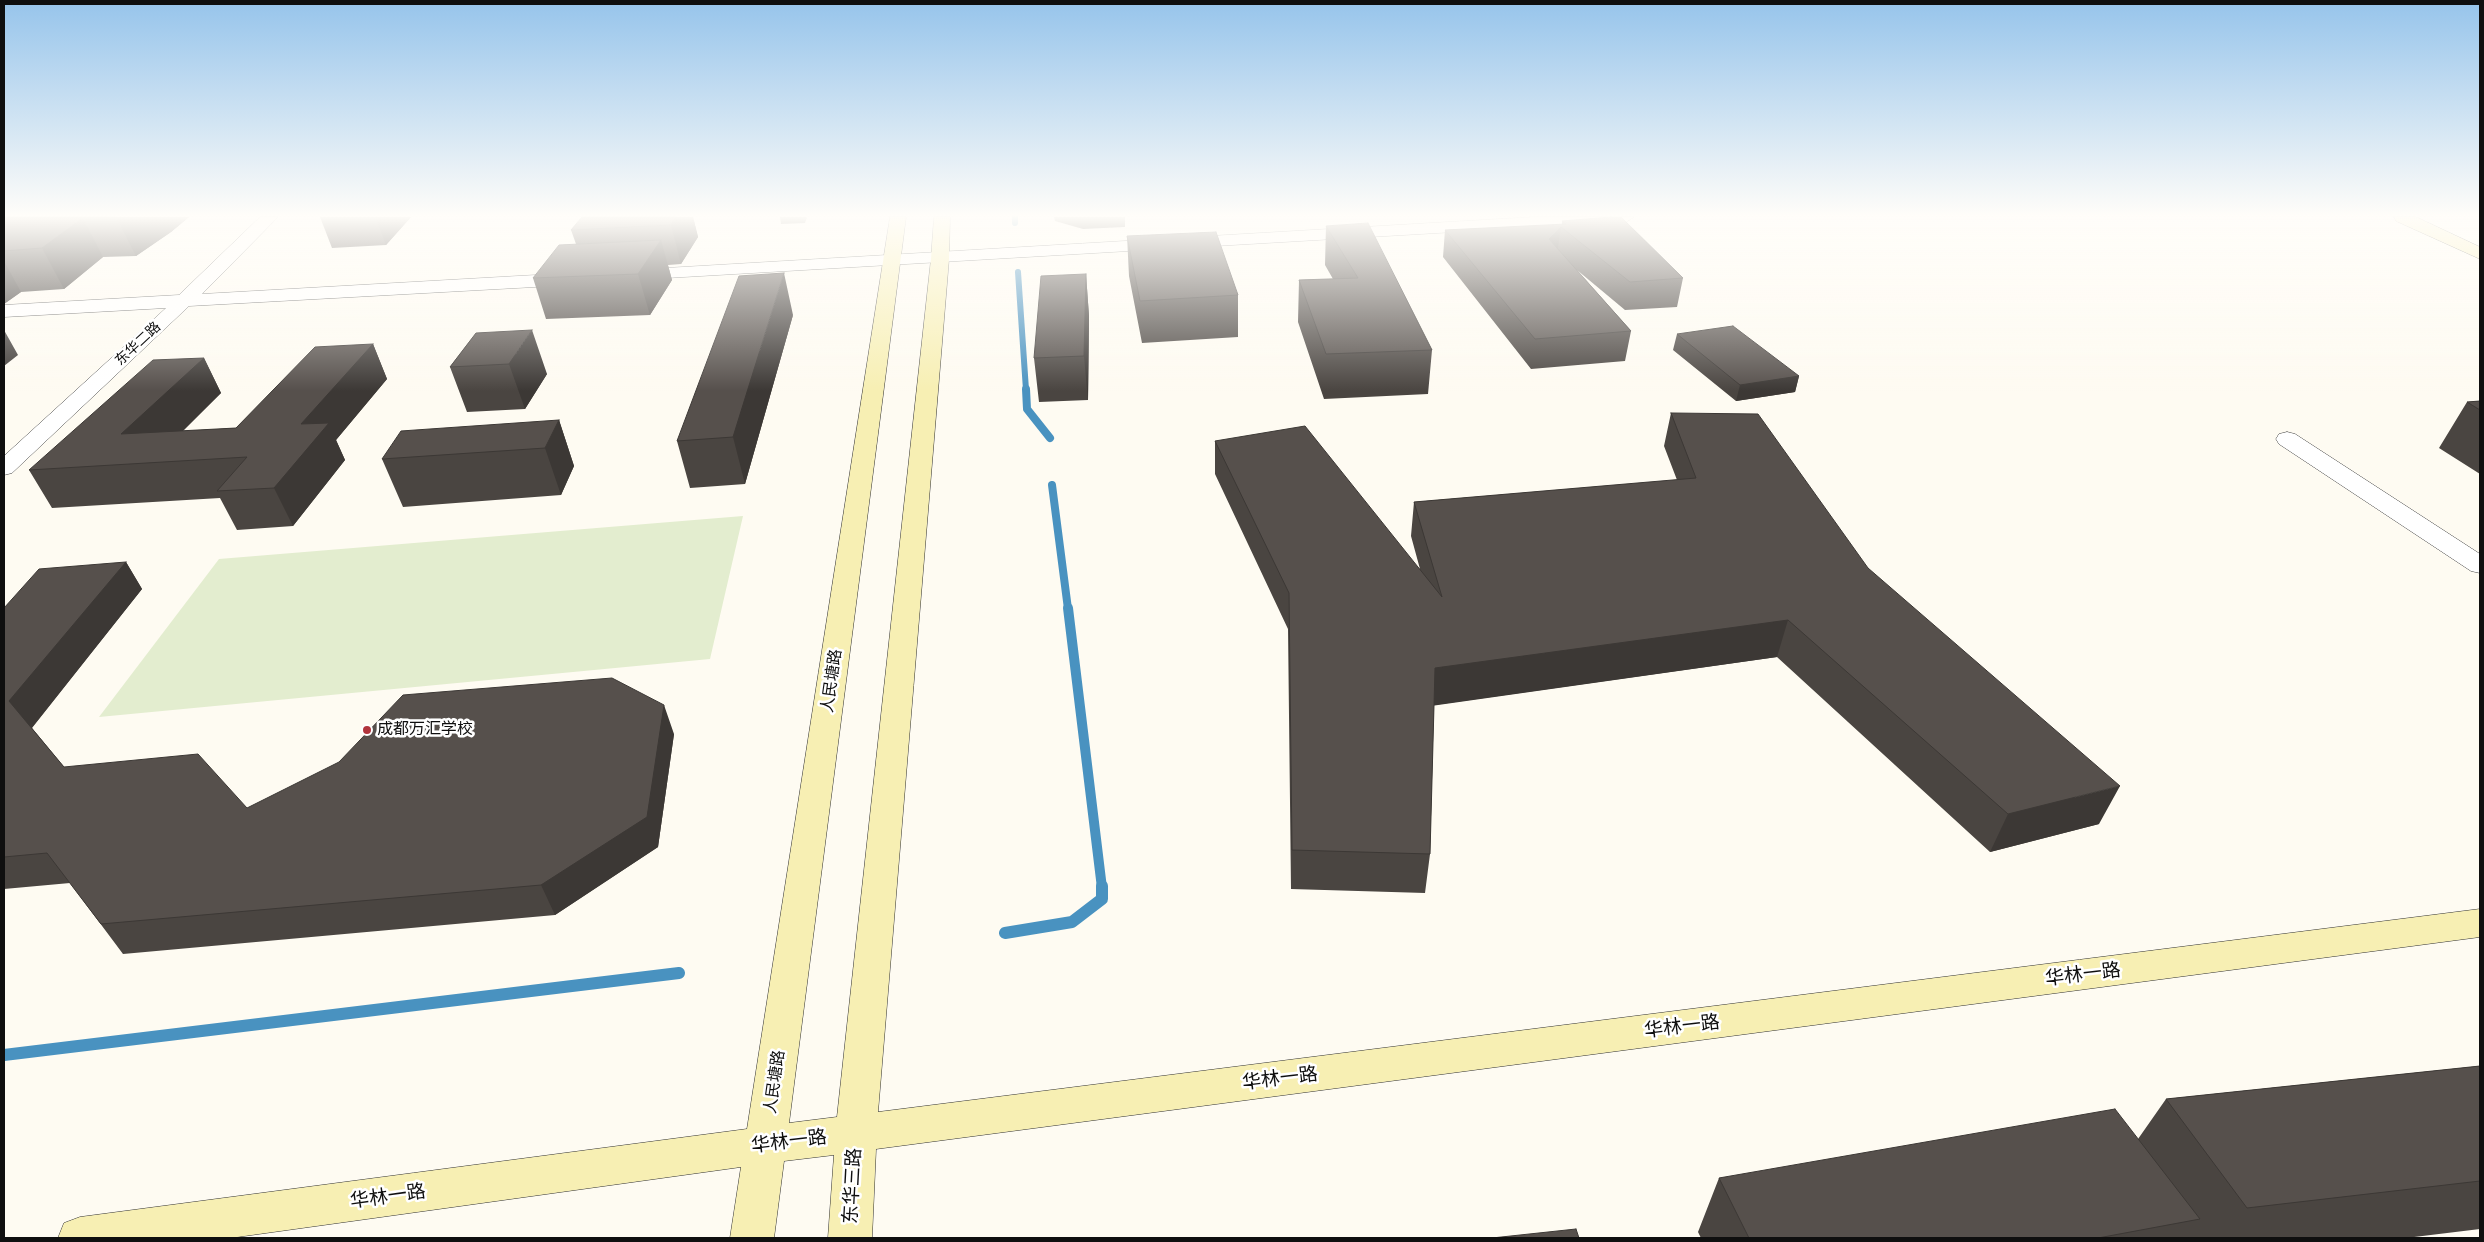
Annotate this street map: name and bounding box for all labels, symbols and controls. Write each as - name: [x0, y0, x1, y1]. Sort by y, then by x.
- street label: 东华二路: [112, 319, 164, 369]
- street label: 人民塘路: [818, 648, 846, 714]
- place label: 成都万汇学校: [377, 720, 473, 740]
- marker: 成都万汇学校: [361, 724, 373, 736]
- street label: 华林一路: [2044, 959, 2122, 991]
- street label: 华林一路: [1643, 1011, 1721, 1043]
- street label: 人民塘路: [761, 1049, 789, 1115]
- street label: 华林一路: [1241, 1063, 1319, 1095]
- street label: 华林一路: [750, 1126, 828, 1158]
- street label: 东华三路: [840, 1147, 866, 1225]
- street label: 华林一路: [349, 1180, 427, 1214]

